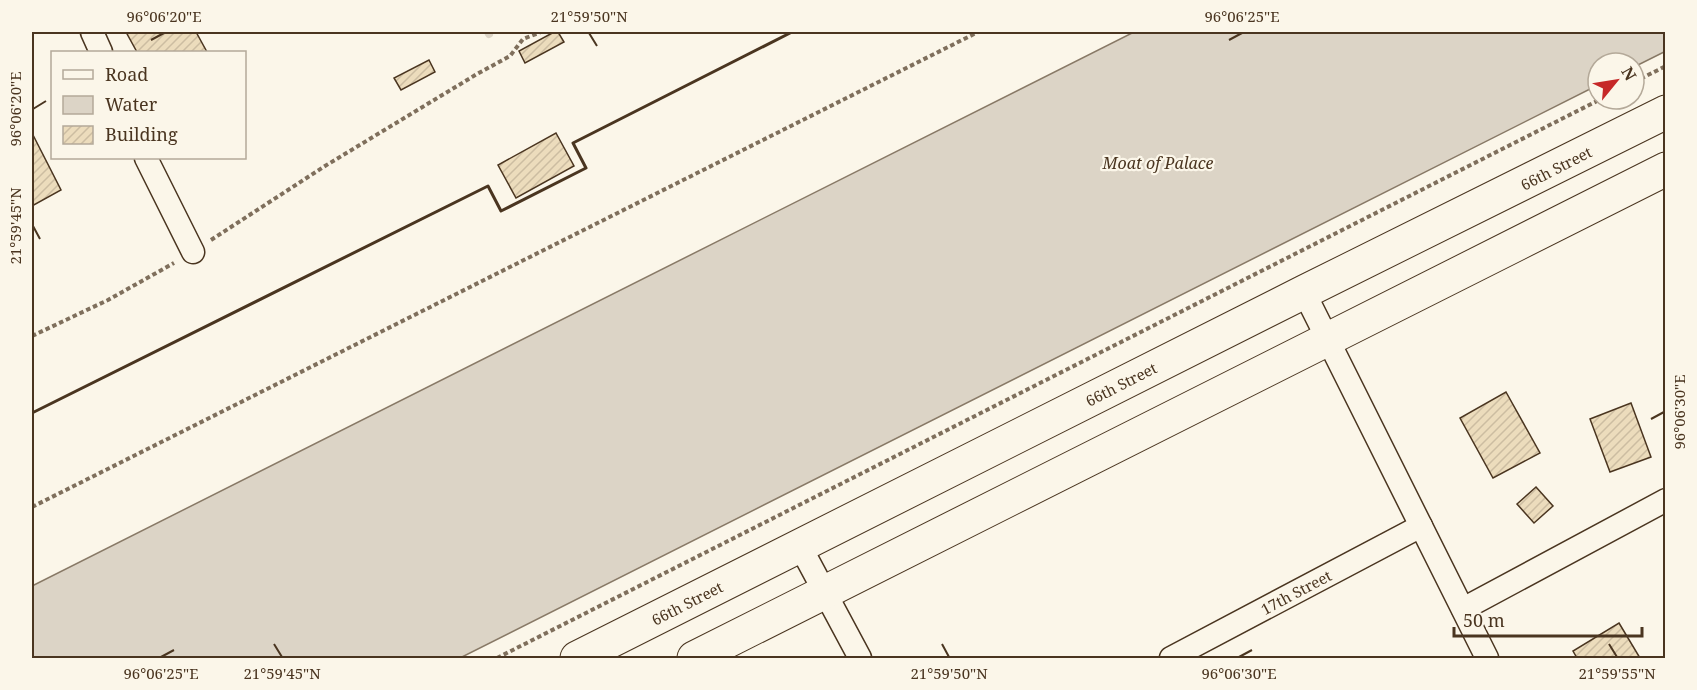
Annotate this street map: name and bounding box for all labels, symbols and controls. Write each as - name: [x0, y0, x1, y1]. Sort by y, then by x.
- text: 96°06'20"E: [126, 6, 202, 26]
- text: 21°59'50"N: [550, 6, 628, 26]
- text: 96°06'25"E: [1204, 6, 1280, 26]
- legend: [51, 51, 246, 159]
- north arrow: [1586, 51, 1646, 111]
- text: Road: [105, 62, 148, 86]
- text: N: [1616, 63, 1642, 85]
- text: 96°06'20"E: [5, 71, 25, 147]
- text: Water: [105, 92, 158, 116]
- text: Building: [105, 122, 178, 146]
- street label: 66th Street: [1517, 142, 1595, 194]
- water label: Moat of Palace: [1102, 152, 1214, 174]
- text: 21°59'45"N: [5, 187, 25, 265]
- street label: 66th Street: [1082, 358, 1160, 410]
- text: 96°06'30"E: [1669, 374, 1689, 450]
- street label: 17th Street: [1257, 565, 1335, 619]
- street label: 66th Street: [648, 577, 726, 629]
- scale bar: [1454, 600, 1642, 638]
- text: 50 m: [1463, 608, 1505, 632]
- text: 96°06'25"E: [123, 663, 199, 683]
- text: 21°59'45"N: [243, 663, 321, 683]
- text: 21°59'50"N: [910, 663, 988, 683]
- text: 96°06'30"E: [1201, 663, 1277, 683]
- text: 21°59'55"N: [1578, 663, 1656, 683]

